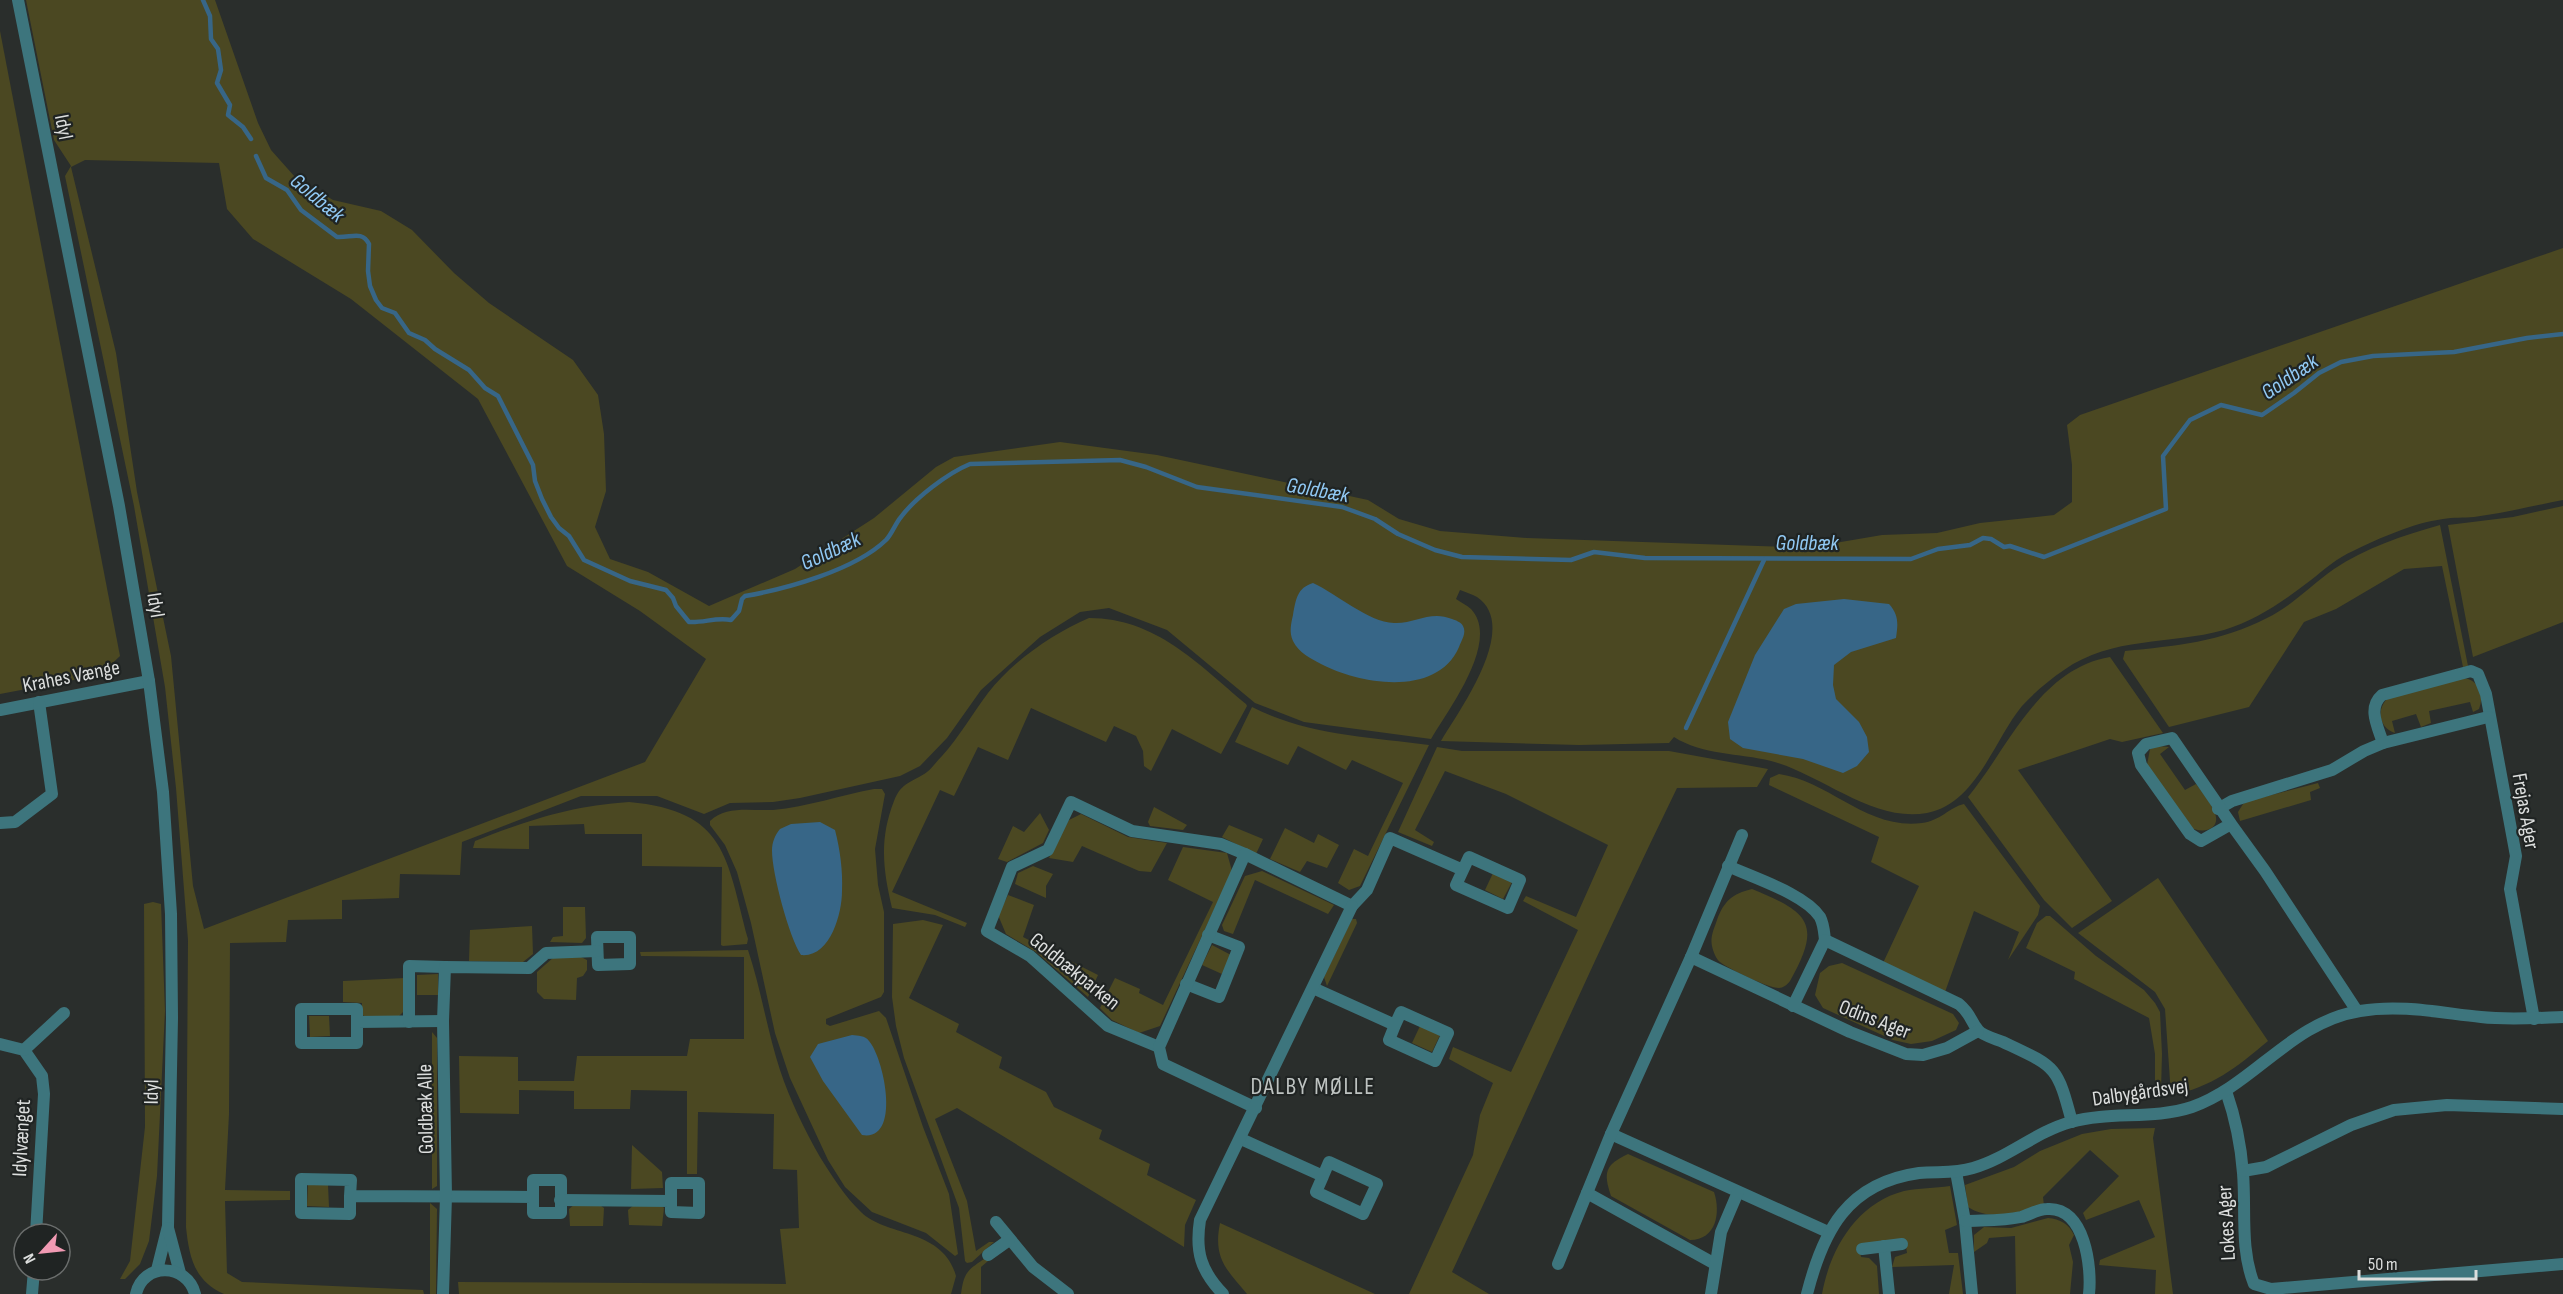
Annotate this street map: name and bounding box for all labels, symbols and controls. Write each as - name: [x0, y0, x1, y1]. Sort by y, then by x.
- street label: Idyl: [49, 112, 78, 142]
- water label: Goldbæk: [284, 168, 350, 229]
- water label: Goldbæk: [2256, 348, 2324, 406]
- water label: Goldbæk: [1284, 472, 1352, 509]
- water label: Goldbæk: [796, 525, 866, 577]
- water label: Goldbæk: [1776, 530, 1839, 557]
- street label: Idyl: [141, 591, 170, 619]
- street label: Krahes Vænge: [20, 655, 122, 698]
- street label: Frejas Ager: [2507, 771, 2544, 851]
- street label: Goldbækparken: [1024, 927, 1125, 1015]
- street label: Odins Ager: [1835, 994, 1914, 1045]
- street label: Goldbæk Alle: [412, 1064, 439, 1154]
- district label: DALBY MØLLE: [1250, 1072, 1376, 1101]
- street label: Dalbygårdsvej: [2091, 1073, 2190, 1112]
- street label: Idyl: [139, 1079, 164, 1105]
- street label: Idylvænget: [7, 1099, 36, 1177]
- street label: Lokes Ager: [2212, 1185, 2241, 1261]
- north arrow: [12, 1222, 72, 1282]
- scale bar: [2359, 1243, 2476, 1281]
- text: N: [20, 1250, 40, 1266]
- text: 50 m: [2368, 1254, 2398, 1275]

